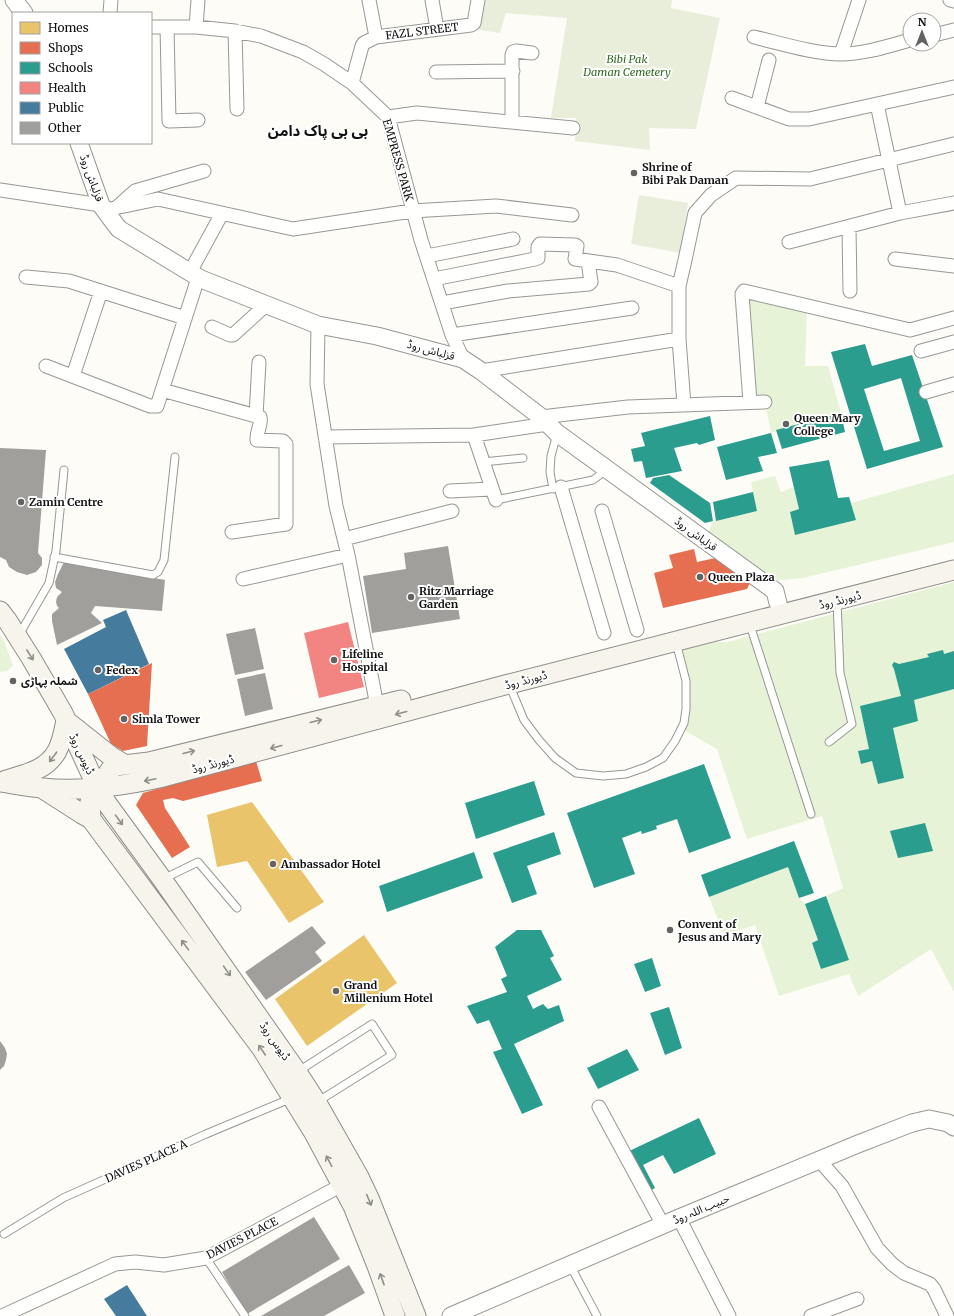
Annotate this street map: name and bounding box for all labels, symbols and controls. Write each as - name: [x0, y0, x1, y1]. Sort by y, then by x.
- legend: [12, 12, 152, 144]
- north arrow: [902, 12, 942, 52]
- text: N: [918, 15, 927, 29]
- text: Homes: [48, 20, 89, 35]
- street label: FAZL STREET: [385, 20, 460, 42]
- text: Shops: [48, 40, 83, 55]
- park label: Bibi Pak Daman Cemetery: [582, 52, 671, 79]
- text: Schools: [48, 60, 93, 75]
- text: Health: [48, 80, 86, 95]
- text: Public: [48, 100, 84, 115]
- street label: EMPRESS PARK: [380, 117, 416, 203]
- text: Other: [48, 120, 82, 135]
- district label: بی بی پاک دامن: [268, 121, 368, 140]
- street label: قزلباش روڈ: [77, 153, 107, 203]
- place label: Shrine of Bibi Pak Daman: [642, 160, 729, 187]
- marker: Shrine of Bibi Pak Daman: [629, 168, 639, 178]
- street label: قزلباش روڈ: [406, 337, 457, 363]
- place label: Queen Mary College: [794, 411, 861, 438]
- marker: Queen Mary College: [781, 419, 791, 429]
- place label: Zamin Centre: [29, 495, 103, 509]
- marker: Zamin Centre: [16, 497, 26, 507]
- street label: قزلباش روڈ: [672, 514, 720, 554]
- place label: Queen Plaza: [708, 570, 775, 584]
- marker: Queen Plaza: [695, 572, 705, 582]
- place label: Ritz Marriage Garden: [419, 584, 494, 611]
- street label: ڈیورنڈ روڈ: [817, 588, 863, 612]
- marker: Ritz Marriage Garden: [406, 592, 416, 602]
- place label: Lifeline Hospital: [342, 647, 388, 674]
- one-way arrow: [26, 649, 34, 661]
- marker: Lifeline Hospital: [329, 655, 339, 665]
- place label: Fedex: [106, 663, 138, 677]
- marker: Fedex: [93, 665, 103, 675]
- street label: ڈیورنڈ روڈ: [503, 668, 549, 692]
- place label: شملہ پہاڑی: [21, 674, 78, 689]
- marker: شملہ پہاڑی: [8, 676, 18, 686]
- one-way arrow: [395, 710, 408, 717]
- place label: Simla Tower: [132, 712, 200, 726]
- marker: Simla Tower: [119, 714, 129, 724]
- one-way arrow: [309, 717, 322, 724]
- street label: ڈیوس روڈ: [66, 731, 98, 777]
- one-way arrow: [269, 743, 282, 751]
- one-way arrow: [183, 748, 196, 755]
- one-way arrow: [49, 751, 57, 762]
- street label: ڈیورنڈ روڈ: [190, 752, 236, 776]
- one-way arrow: [144, 776, 157, 784]
- one-way arrow: [115, 814, 123, 825]
- place label: Ambassador Hotel: [280, 857, 381, 871]
- marker: Ambassador Hotel: [268, 859, 278, 869]
- place label: Convent of Jesus and Mary: [677, 917, 762, 944]
- marker: Convent of Jesus and Mary: [665, 925, 675, 935]
- one-way arrow: [181, 940, 189, 951]
- one-way arrow: [223, 966, 231, 977]
- place label: Grand Millenium Hotel: [344, 978, 433, 1005]
- marker: Grand Millenium Hotel: [331, 986, 341, 996]
- street label: ڈیوس روڈ: [257, 1019, 293, 1063]
- one-way arrow: [258, 1044, 266, 1055]
- street label: DAVIES PLACE A: [103, 1137, 189, 1185]
- one-way arrow: [325, 1155, 332, 1167]
- street label: حبیب اللہ روڈ: [671, 1191, 732, 1227]
- one-way arrow: [366, 1194, 374, 1206]
- street label: DAVIES PLACE: [204, 1214, 280, 1262]
- one-way arrow: [378, 1273, 385, 1286]

